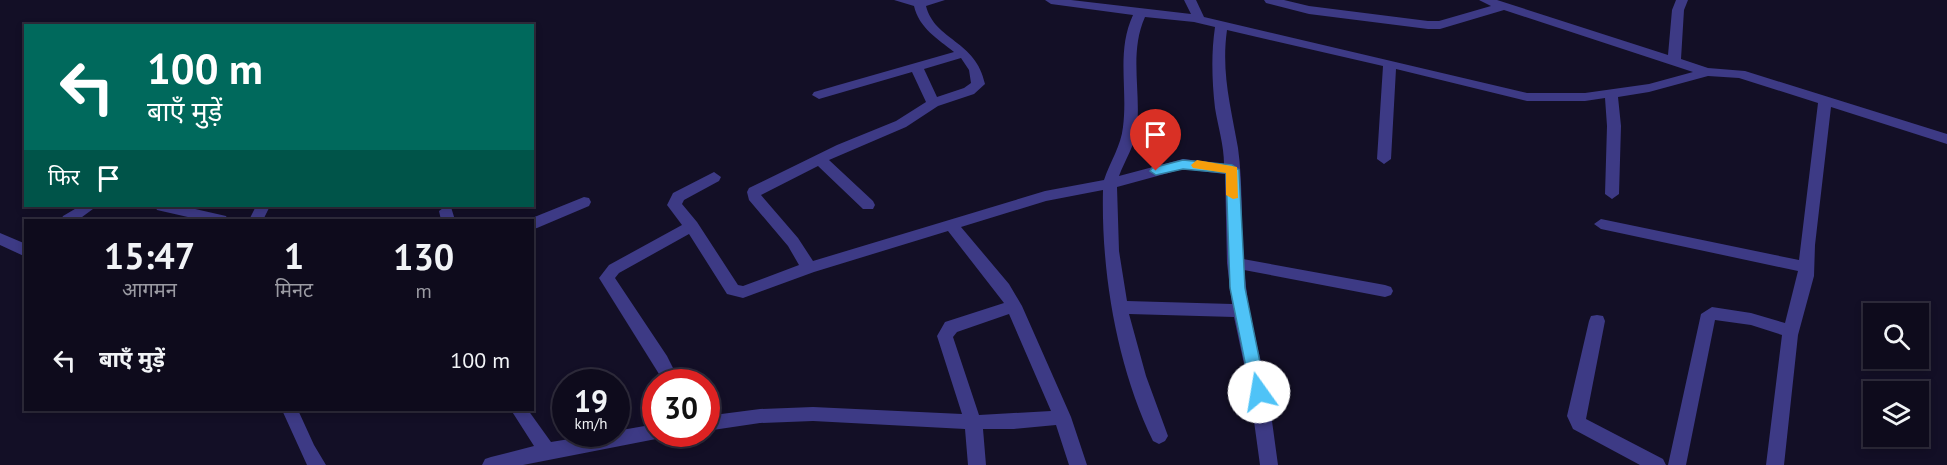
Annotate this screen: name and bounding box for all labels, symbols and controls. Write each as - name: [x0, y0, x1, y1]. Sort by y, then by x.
- text: 100 m: [147, 41, 263, 96]
- icon: left: [48, 48, 126, 126]
- text: बाएँ मुड़ें: [147, 94, 222, 128]
- pin: [1130, 109, 1181, 171]
- icon: arrive: [1139, 118, 1172, 151]
- icon: arrive: [92, 162, 125, 195]
- text: फिर: [48, 163, 80, 191]
- text: 15:47: [104, 232, 195, 279]
- text: 1: [284, 232, 304, 279]
- text: 130: [393, 233, 454, 280]
- text: आगमन: [122, 277, 177, 303]
- text: मिनट: [275, 277, 313, 303]
- text: m: [415, 278, 432, 304]
- map controls: [1863, 303, 1929, 447]
- button: search: [1863, 303, 1929, 369]
- icon: left: [48, 344, 81, 377]
- text: बाएँ मुड़ें: [99, 345, 165, 373]
- text: 100 m: [450, 346, 510, 374]
- position arrow: [1227, 360, 1291, 424]
- speed limit sign: 30: [642, 369, 720, 447]
- text: 19: [574, 381, 608, 420]
- button: layers: [1863, 381, 1929, 447]
- text: km/h: [575, 414, 607, 433]

